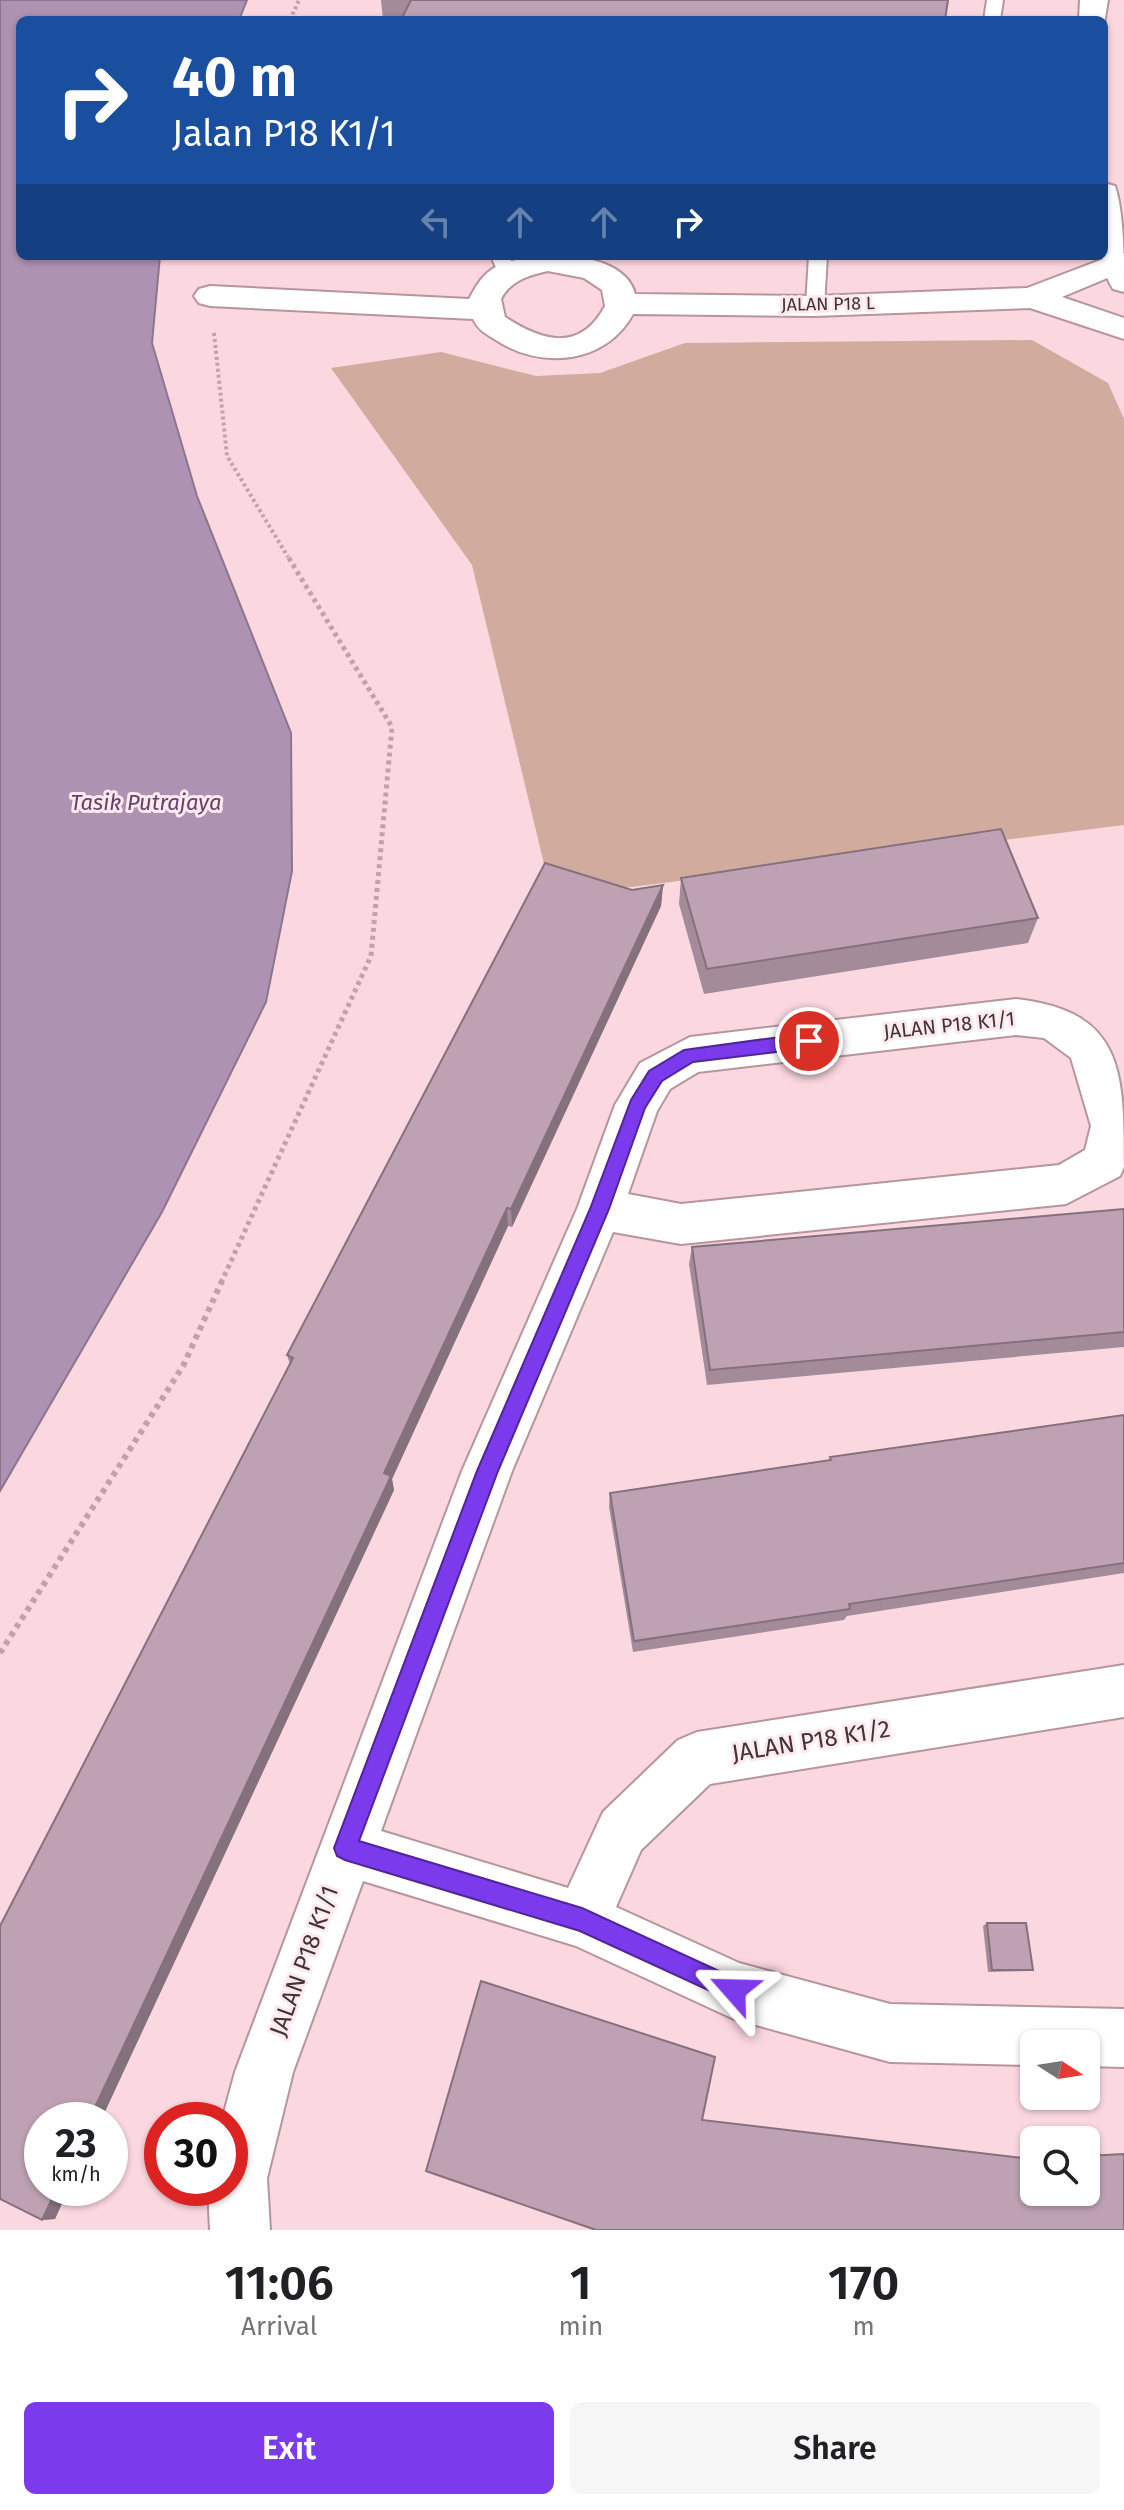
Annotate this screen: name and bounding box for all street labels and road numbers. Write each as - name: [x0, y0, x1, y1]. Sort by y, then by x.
- street label: JALAN P18 L: [781, 292, 875, 316]
- street label: JALAN P18 K1/1: [882, 1006, 1016, 1044]
- street label: JALAN P18 K1/2: [730, 1715, 892, 1767]
- street label: JALAN P18 K1/1: [264, 1882, 344, 2040]

